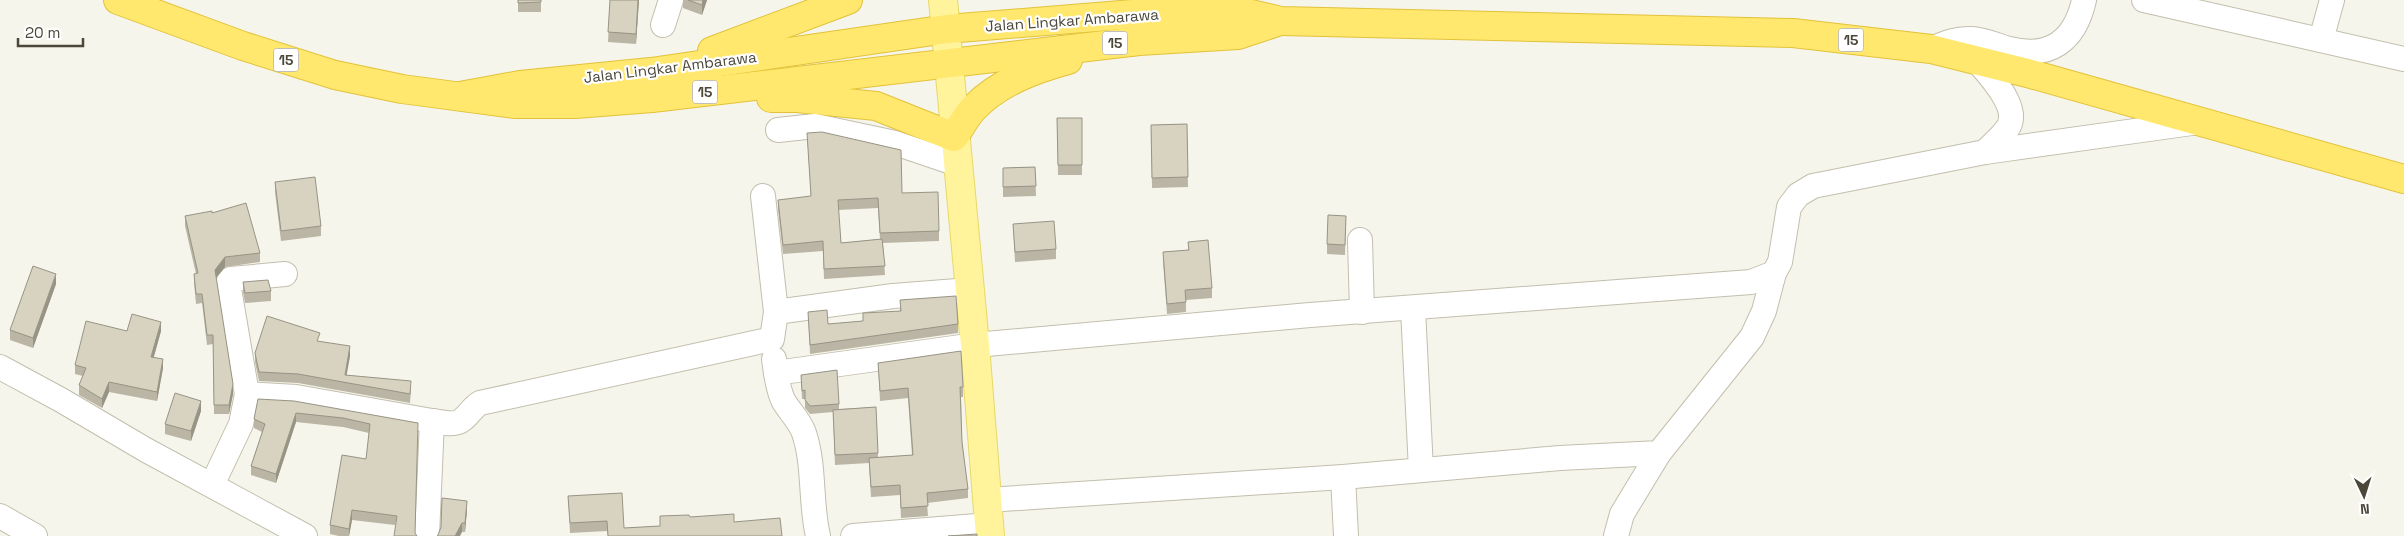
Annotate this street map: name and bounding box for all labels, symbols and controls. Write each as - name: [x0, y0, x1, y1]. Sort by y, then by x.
- street label: Jalan Lingkar Ambarawa: [985, 4, 1160, 36]
- scale bar: [18, 15, 82, 47]
- text: 20 m: [25, 23, 60, 42]
- road number: 15: [1838, 28, 1864, 52]
- road number: 15: [1102, 32, 1128, 54]
- street label: Jalan Lingkar Ambarawa: [582, 47, 758, 87]
- road number: 15: [274, 48, 298, 72]
- road number: 15: [692, 80, 718, 104]
- north arrow: [2339, 471, 2389, 521]
- text: N: [2360, 500, 2370, 518]

